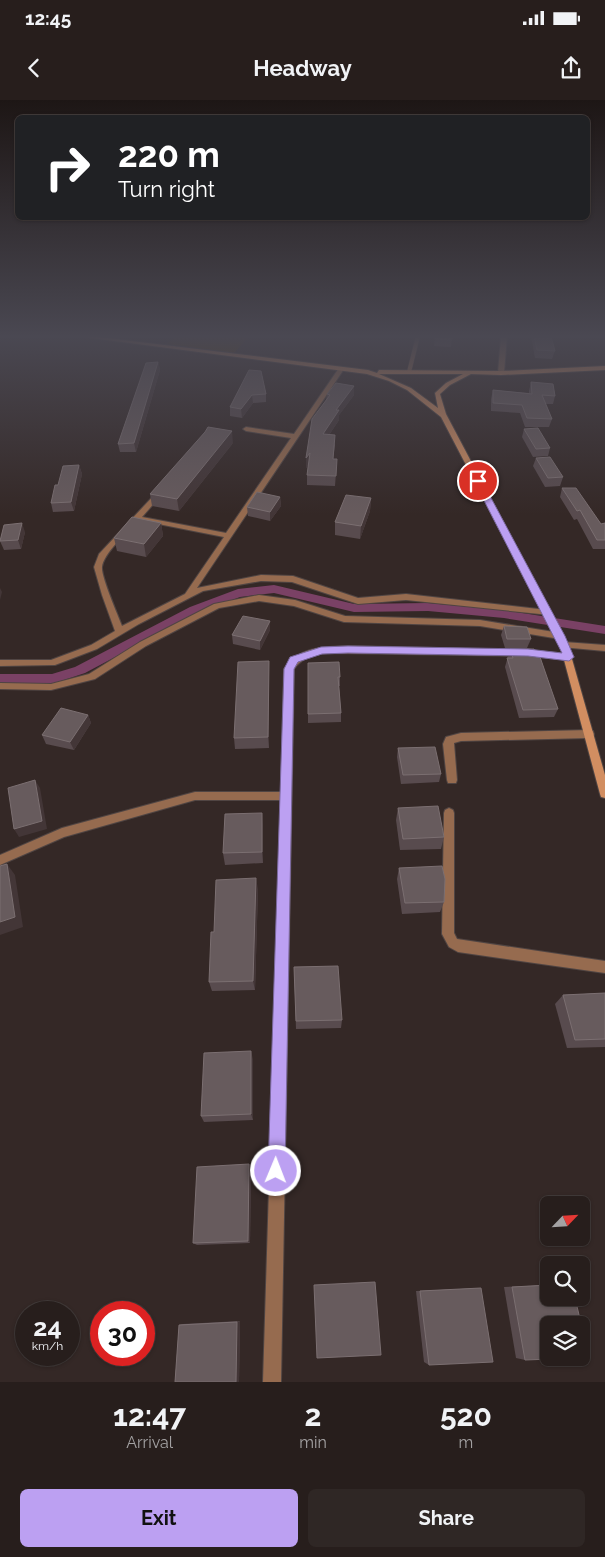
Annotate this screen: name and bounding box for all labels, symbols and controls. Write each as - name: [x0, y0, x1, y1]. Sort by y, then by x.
- text: 12:45: [25, 7, 71, 29]
- icon: back: [20, 54, 48, 82]
- icon: share: [557, 54, 585, 82]
- text: Headway: [253, 55, 352, 81]
- text: 220 m: [118, 134, 220, 175]
- icon: right: [35, 135, 100, 200]
- text: Turn right: [118, 176, 215, 202]
- pin: [457, 460, 499, 502]
- icon: arrive: [464, 467, 492, 495]
- position arrow: [249, 1144, 301, 1196]
- north arrow: [540, 1196, 590, 1246]
- map controls: [540, 1196, 590, 1366]
- button: search: [540, 1256, 590, 1306]
- speed limit sign: 30: [90, 1301, 155, 1366]
- text: 24: [33, 1312, 62, 1342]
- button: layers: [540, 1316, 590, 1366]
- text: km/h: [32, 1339, 63, 1353]
- text: 12:47: [113, 1398, 186, 1433]
- text: 2: [305, 1398, 322, 1433]
- text: 520: [440, 1398, 492, 1433]
- text: Arrival: [126, 1433, 173, 1452]
- text: min: [299, 1433, 327, 1452]
- text: m: [459, 1433, 473, 1452]
- button: Exit: [20, 1489, 298, 1547]
- button: Share: [308, 1489, 585, 1547]

